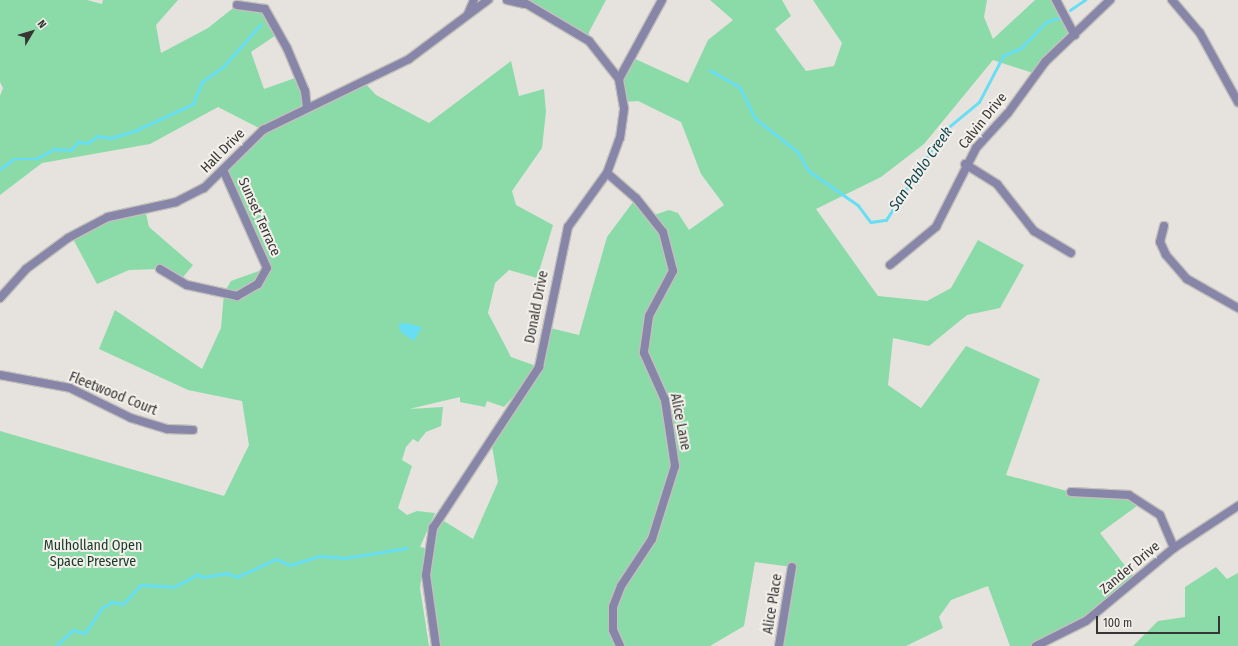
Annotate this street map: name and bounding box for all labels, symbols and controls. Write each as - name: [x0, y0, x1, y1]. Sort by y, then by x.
- north arrow: [12, 12, 52, 52]
- text: N: [35, 18, 49, 31]
- street label: Calvin Drive: [955, 90, 1011, 152]
- water label: San Pablo Creek: [885, 124, 957, 214]
- street label: Hall Drive: [197, 125, 249, 177]
- street label: Sunset Terrace: [234, 175, 284, 259]
- street label: Donald Drive: [522, 269, 552, 345]
- street label: Fleetwood Court: [66, 369, 160, 419]
- street label: Alice Lane: [666, 392, 694, 452]
- park label: Mulholland Open Space Preserve: [44, 538, 142, 570]
- street label: Zander Drive: [1097, 538, 1163, 598]
- street label: Alice Place: [760, 573, 786, 635]
- scale bar: [1098, 608, 1222, 634]
- text: 100 m: [1103, 616, 1132, 630]

